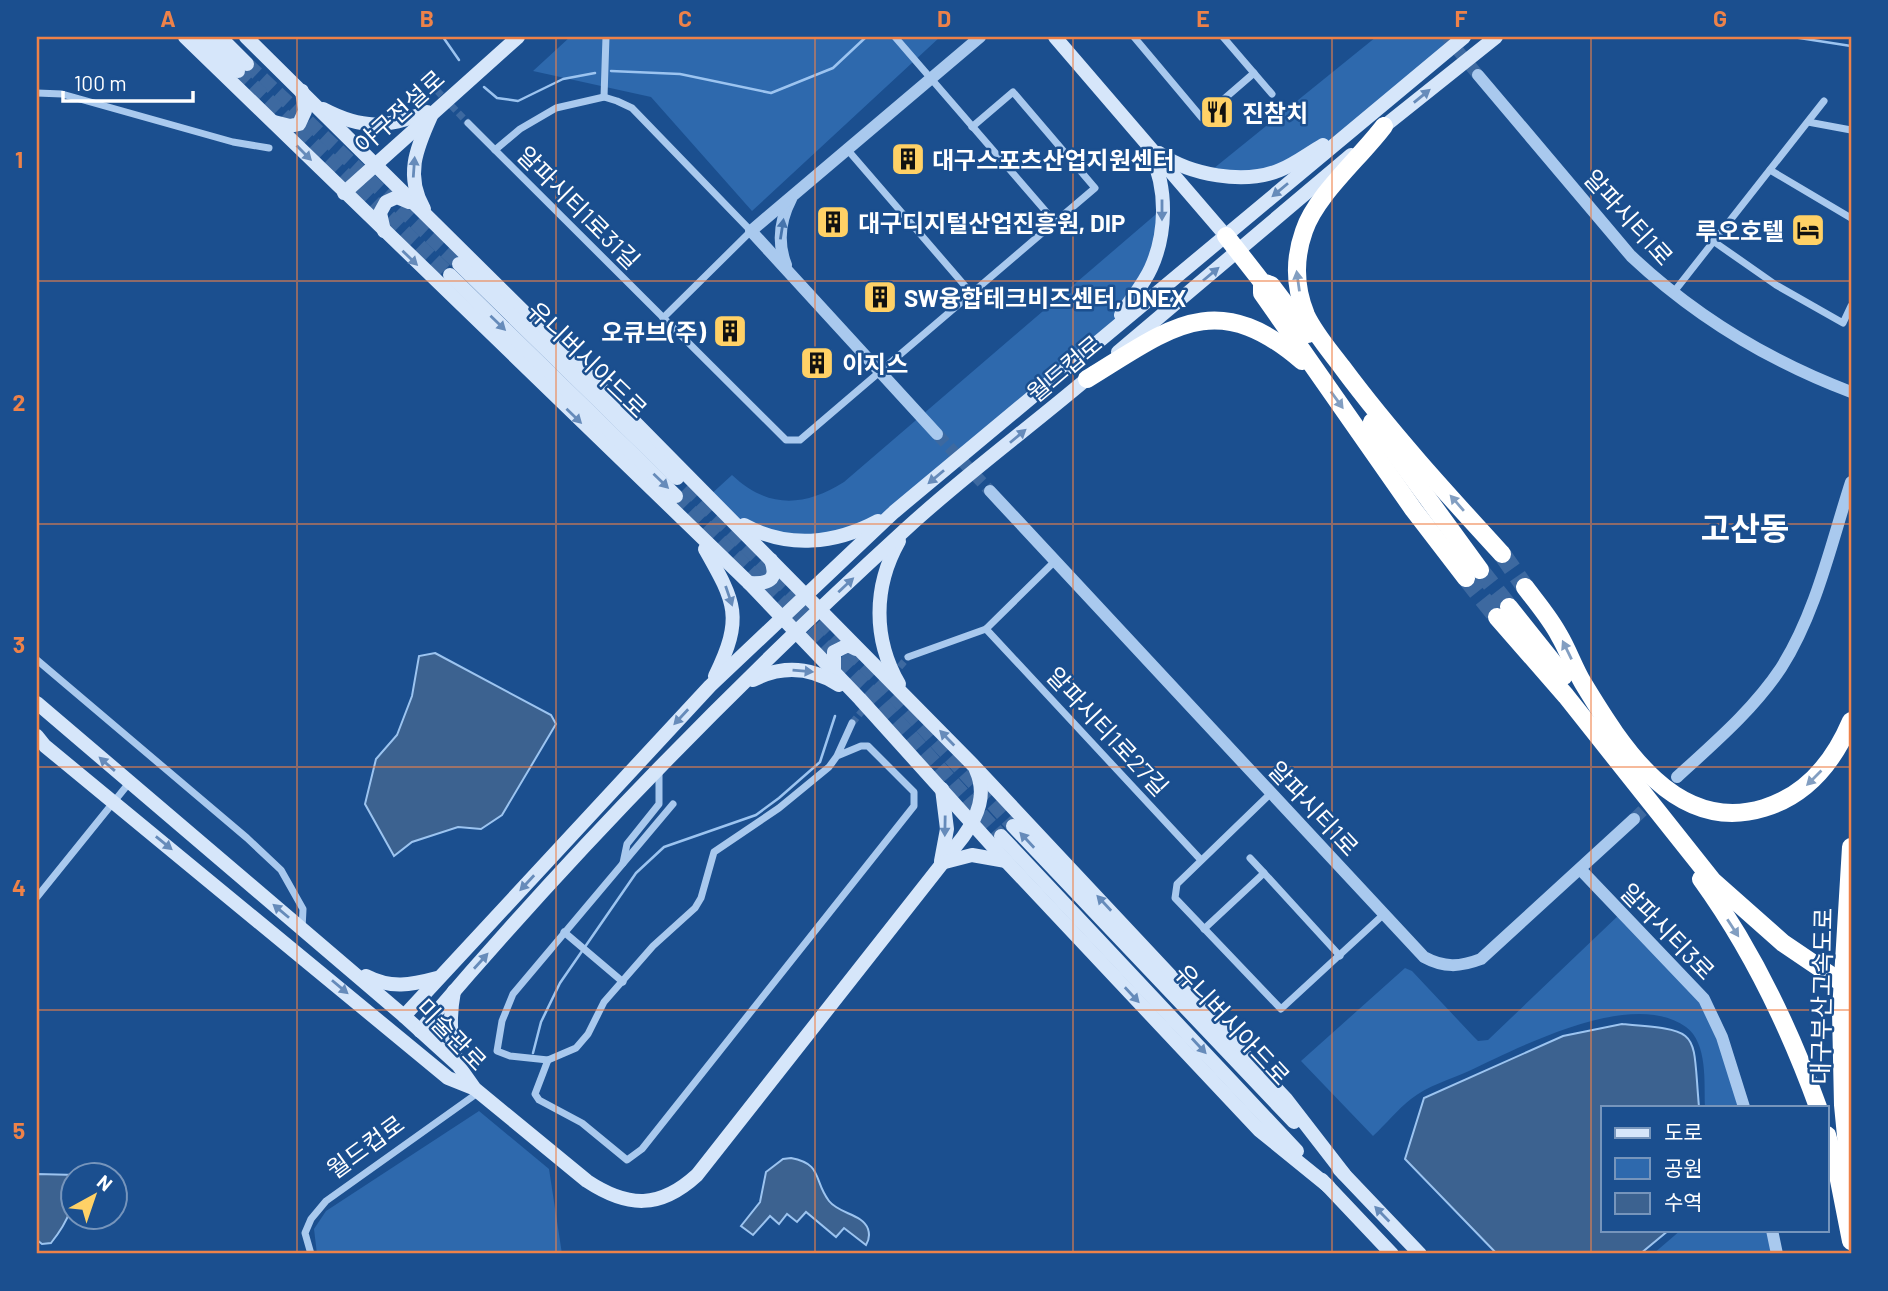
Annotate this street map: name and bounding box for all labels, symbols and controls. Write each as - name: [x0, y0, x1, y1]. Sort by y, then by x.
- text: A: [160, 4, 176, 32]
- text: B: [420, 4, 434, 32]
- text: C: [678, 4, 692, 32]
- text: D: [937, 4, 951, 32]
- text: E: [1196, 4, 1210, 32]
- text: F: [1455, 4, 1468, 32]
- text: G: [1713, 4, 1727, 32]
- scale bar: [63, 60, 192, 104]
- street label: 야구전설로: [348, 63, 450, 159]
- text: 100 m: [74, 70, 127, 95]
- one-way arrow: [1413, 88, 1431, 103]
- restaurant icon: 진참치: [1198, 93, 1236, 131]
- place label: 진참치: [1242, 98, 1308, 127]
- street label: 알파시티1로31길: [512, 140, 646, 274]
- building icon: 대구스포츠산업지원센터: [889, 140, 927, 178]
- one-way arrow: [295, 144, 312, 160]
- text: 1: [15, 145, 23, 173]
- place label: 대구스포츠산업지원센터: [932, 145, 1175, 174]
- one-way arrow: [409, 156, 420, 178]
- street label: 알파시티1로: [1578, 163, 1680, 271]
- one-way arrow: [1271, 182, 1289, 198]
- one-way arrow: [1156, 199, 1168, 221]
- building icon: 대구디지털산업진흥원, DIP: [814, 203, 852, 241]
- place label: 대구디지털산업진흥원, DIP: [858, 208, 1125, 237]
- hotel icon: 루오호텔: [1789, 211, 1827, 249]
- place label: 루오호텔: [1696, 216, 1784, 245]
- one-way arrow: [777, 218, 788, 240]
- one-way arrow: [401, 249, 418, 265]
- one-way arrow: [1201, 266, 1219, 281]
- one-way arrow: [1292, 270, 1303, 292]
- building icon: SW융합테크비즈센터, DNEX: [861, 278, 899, 316]
- place label: SW융합테크비즈센터, DNEX: [904, 283, 1186, 312]
- street label: 유니버시아드로: [522, 295, 654, 423]
- building icon: 오큐브(주): [711, 312, 749, 350]
- one-way arrow: [490, 314, 507, 331]
- place label: 오큐브(주): [601, 317, 707, 346]
- street label: 월드컵로: [1021, 329, 1107, 407]
- building icon: 이지스: [798, 344, 836, 382]
- place label: 이지스: [842, 349, 908, 378]
- text: 2: [13, 388, 25, 416]
- one-way arrow: [1330, 391, 1344, 409]
- one-way arrow: [565, 407, 582, 423]
- one-way arrow: [1009, 428, 1027, 444]
- one-way arrow: [927, 469, 945, 485]
- one-way arrow: [653, 473, 670, 490]
- one-way arrow: [1449, 494, 1465, 512]
- district label: 고산동: [1701, 508, 1789, 546]
- one-way arrow: [837, 577, 854, 593]
- one-way arrow: [724, 585, 735, 606]
- text: 3: [13, 630, 25, 658]
- one-way arrow: [1561, 640, 1572, 660]
- street label: 알파시티1로27길: [1041, 661, 1175, 801]
- one-way arrow: [792, 666, 814, 677]
- one-way arrow: [674, 708, 690, 725]
- one-way arrow: [939, 730, 955, 746]
- street label: 알파시티1로: [1263, 755, 1365, 861]
- one-way arrow: [99, 757, 116, 772]
- one-way arrow: [1806, 769, 1823, 786]
- one-way arrow: [940, 815, 951, 837]
- one-way arrow: [1019, 832, 1035, 849]
- one-way arrow: [155, 835, 173, 850]
- text: 4: [12, 873, 26, 901]
- one-way arrow: [519, 874, 535, 891]
- street label: 알파시티3로: [1615, 877, 1721, 985]
- one-way arrow: [1096, 895, 1112, 912]
- one-way arrow: [272, 904, 289, 919]
- street label: 대구부산고속도로: [1805, 907, 1837, 1085]
- one-way arrow: [1726, 918, 1739, 937]
- one-way arrow: [473, 953, 489, 970]
- street label: 유니버시아드로: [1170, 958, 1296, 1090]
- one-way arrow: [331, 979, 348, 994]
- one-way arrow: [1123, 986, 1139, 1003]
- street label: 미술관로: [411, 992, 493, 1076]
- one-way arrow: [1190, 1037, 1206, 1054]
- legend: [1601, 1106, 1828, 1232]
- street label: 월드컵로: [321, 1108, 409, 1184]
- text: 5: [13, 1116, 25, 1144]
- text: 도로: [1664, 1119, 1703, 1144]
- text: 공원: [1664, 1155, 1703, 1180]
- north arrow: [60, 1162, 130, 1232]
- text: N: [93, 1170, 117, 1195]
- text: 수역: [1664, 1189, 1703, 1214]
- one-way arrow: [1374, 1206, 1390, 1223]

